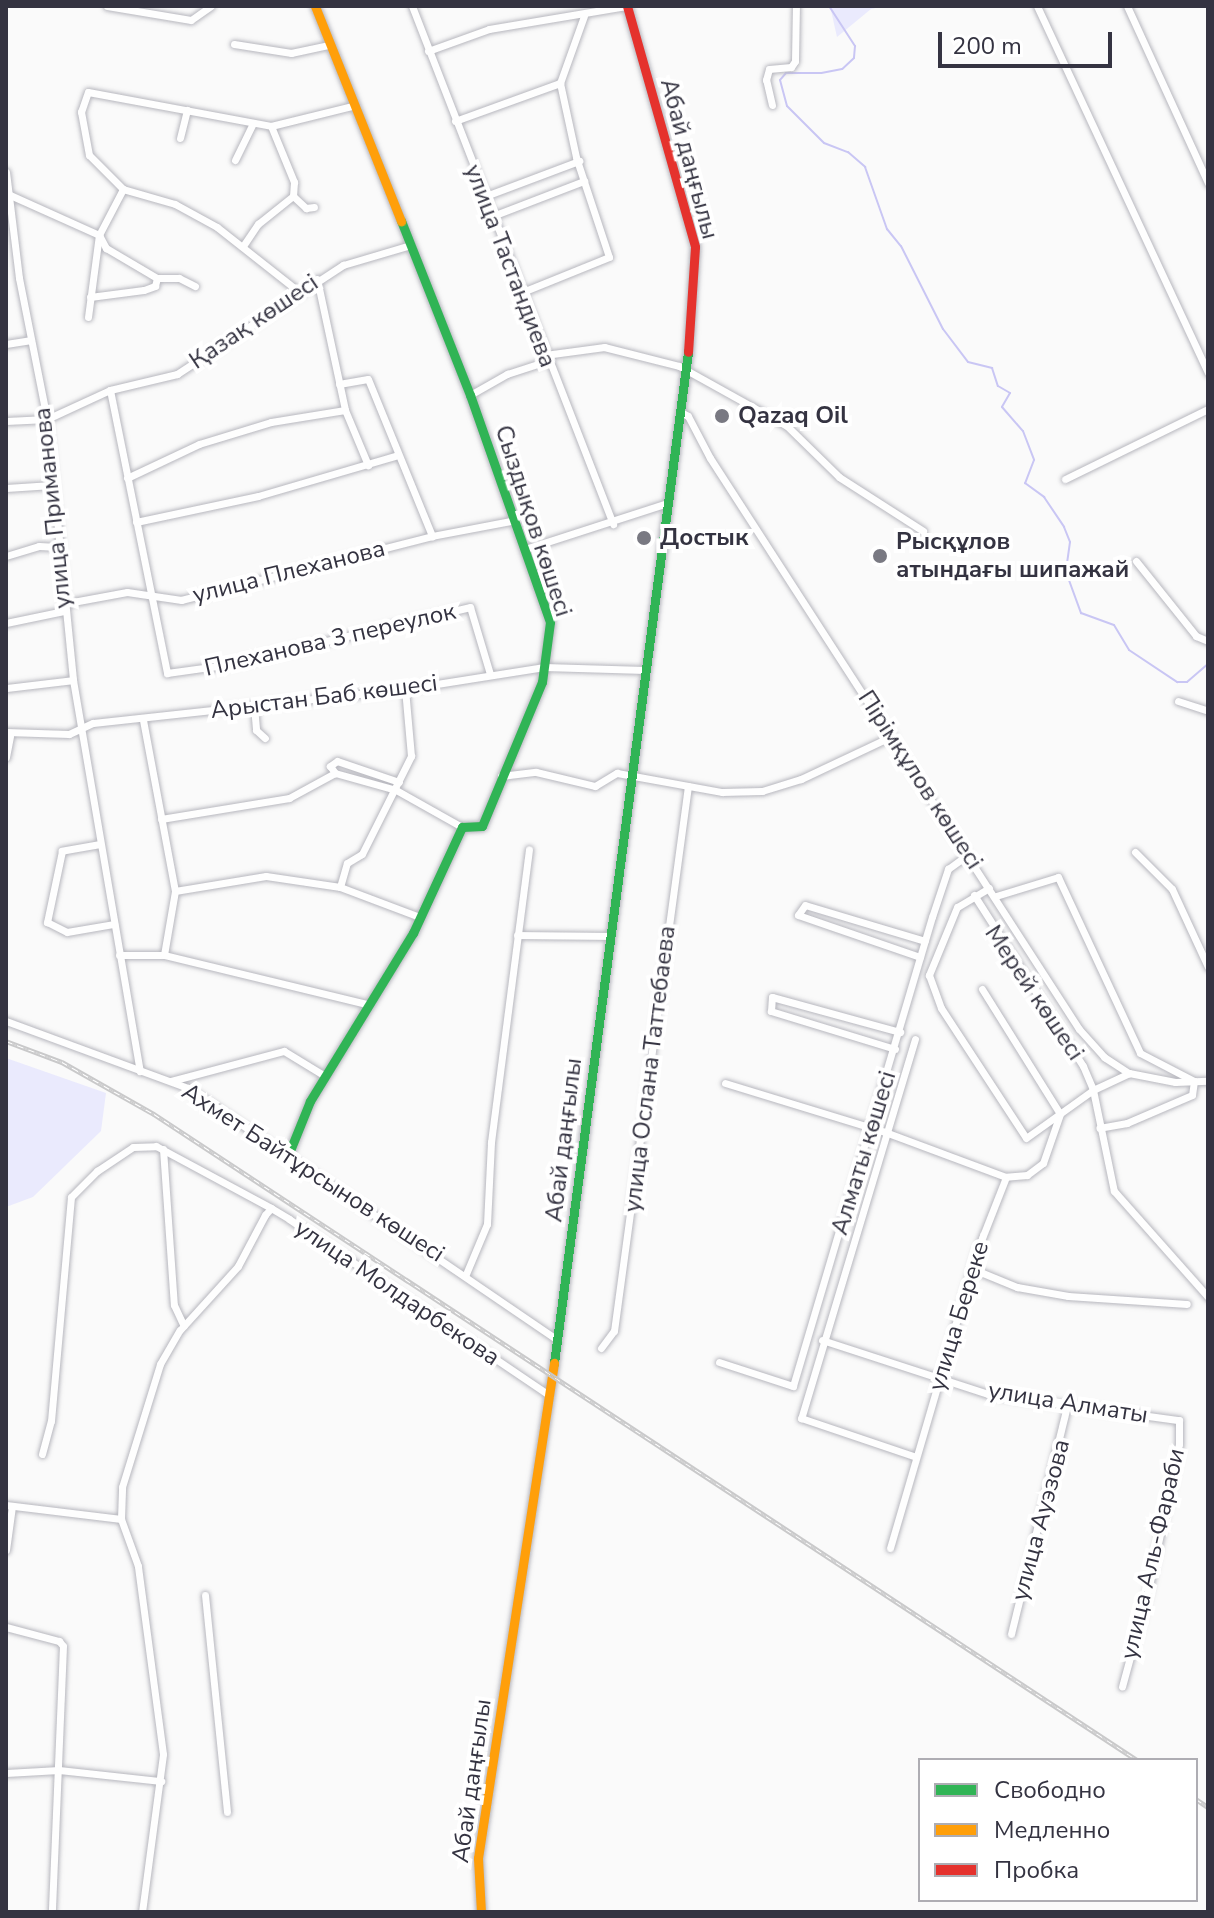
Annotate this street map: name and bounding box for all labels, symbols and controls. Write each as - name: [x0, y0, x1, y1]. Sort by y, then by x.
- scale bar: [942, 16, 1116, 66]
- text: 200 m: [952, 30, 1022, 62]
- street label: Абай даңғылы: [654, 76, 724, 242]
- street label: улица Тастандиева: [458, 160, 562, 372]
- street label: Қазақ көшесі: [184, 268, 324, 376]
- place label: Qazaq Oil: [738, 402, 848, 430]
- street label: улица Приманова: [28, 406, 78, 610]
- marker: Qazaq Oil: [713, 407, 731, 425]
- street label: Сыздықов көшесі: [488, 422, 578, 620]
- place label: Достык: [660, 524, 748, 552]
- place label: Рысқұлов атындағы шипажай: [896, 528, 1129, 584]
- marker: Достык: [635, 529, 653, 547]
- street label: улица Плеханова: [190, 534, 388, 610]
- marker: Рысқұлов атындағы шипажай: [871, 547, 889, 565]
- street label: Плеханова 3 переулок: [202, 597, 458, 683]
- street label: Арыстан Баб көшесі: [209, 669, 439, 725]
- street label: Пірімқұлов көшесі: [851, 685, 989, 875]
- street label: Мерей көшесі: [978, 920, 1090, 1066]
- street label: улица Ослана Таттебаева: [618, 924, 682, 1214]
- street label: Абай даңғылы: [540, 1056, 588, 1224]
- street label: Алматы көшесі: [825, 1068, 903, 1238]
- street label: Ахмет Байтұрсынов көшесі: [176, 1077, 450, 1269]
- street label: улица Молдарбекова: [289, 1214, 505, 1372]
- street label: улица Береке: [923, 1238, 995, 1394]
- street label: улица Алматы: [986, 1376, 1150, 1430]
- street label: улица Ауэзова: [1006, 1436, 1076, 1604]
- street label: улица Аль-Фараби: [1115, 1446, 1191, 1662]
- street label: Абай даңғылы: [446, 1697, 498, 1865]
- legend: [918, 1758, 1198, 1902]
- text: Свободно: [994, 1774, 1106, 1806]
- text: Медленно: [994, 1814, 1110, 1846]
- text: Пробка: [994, 1854, 1079, 1886]

